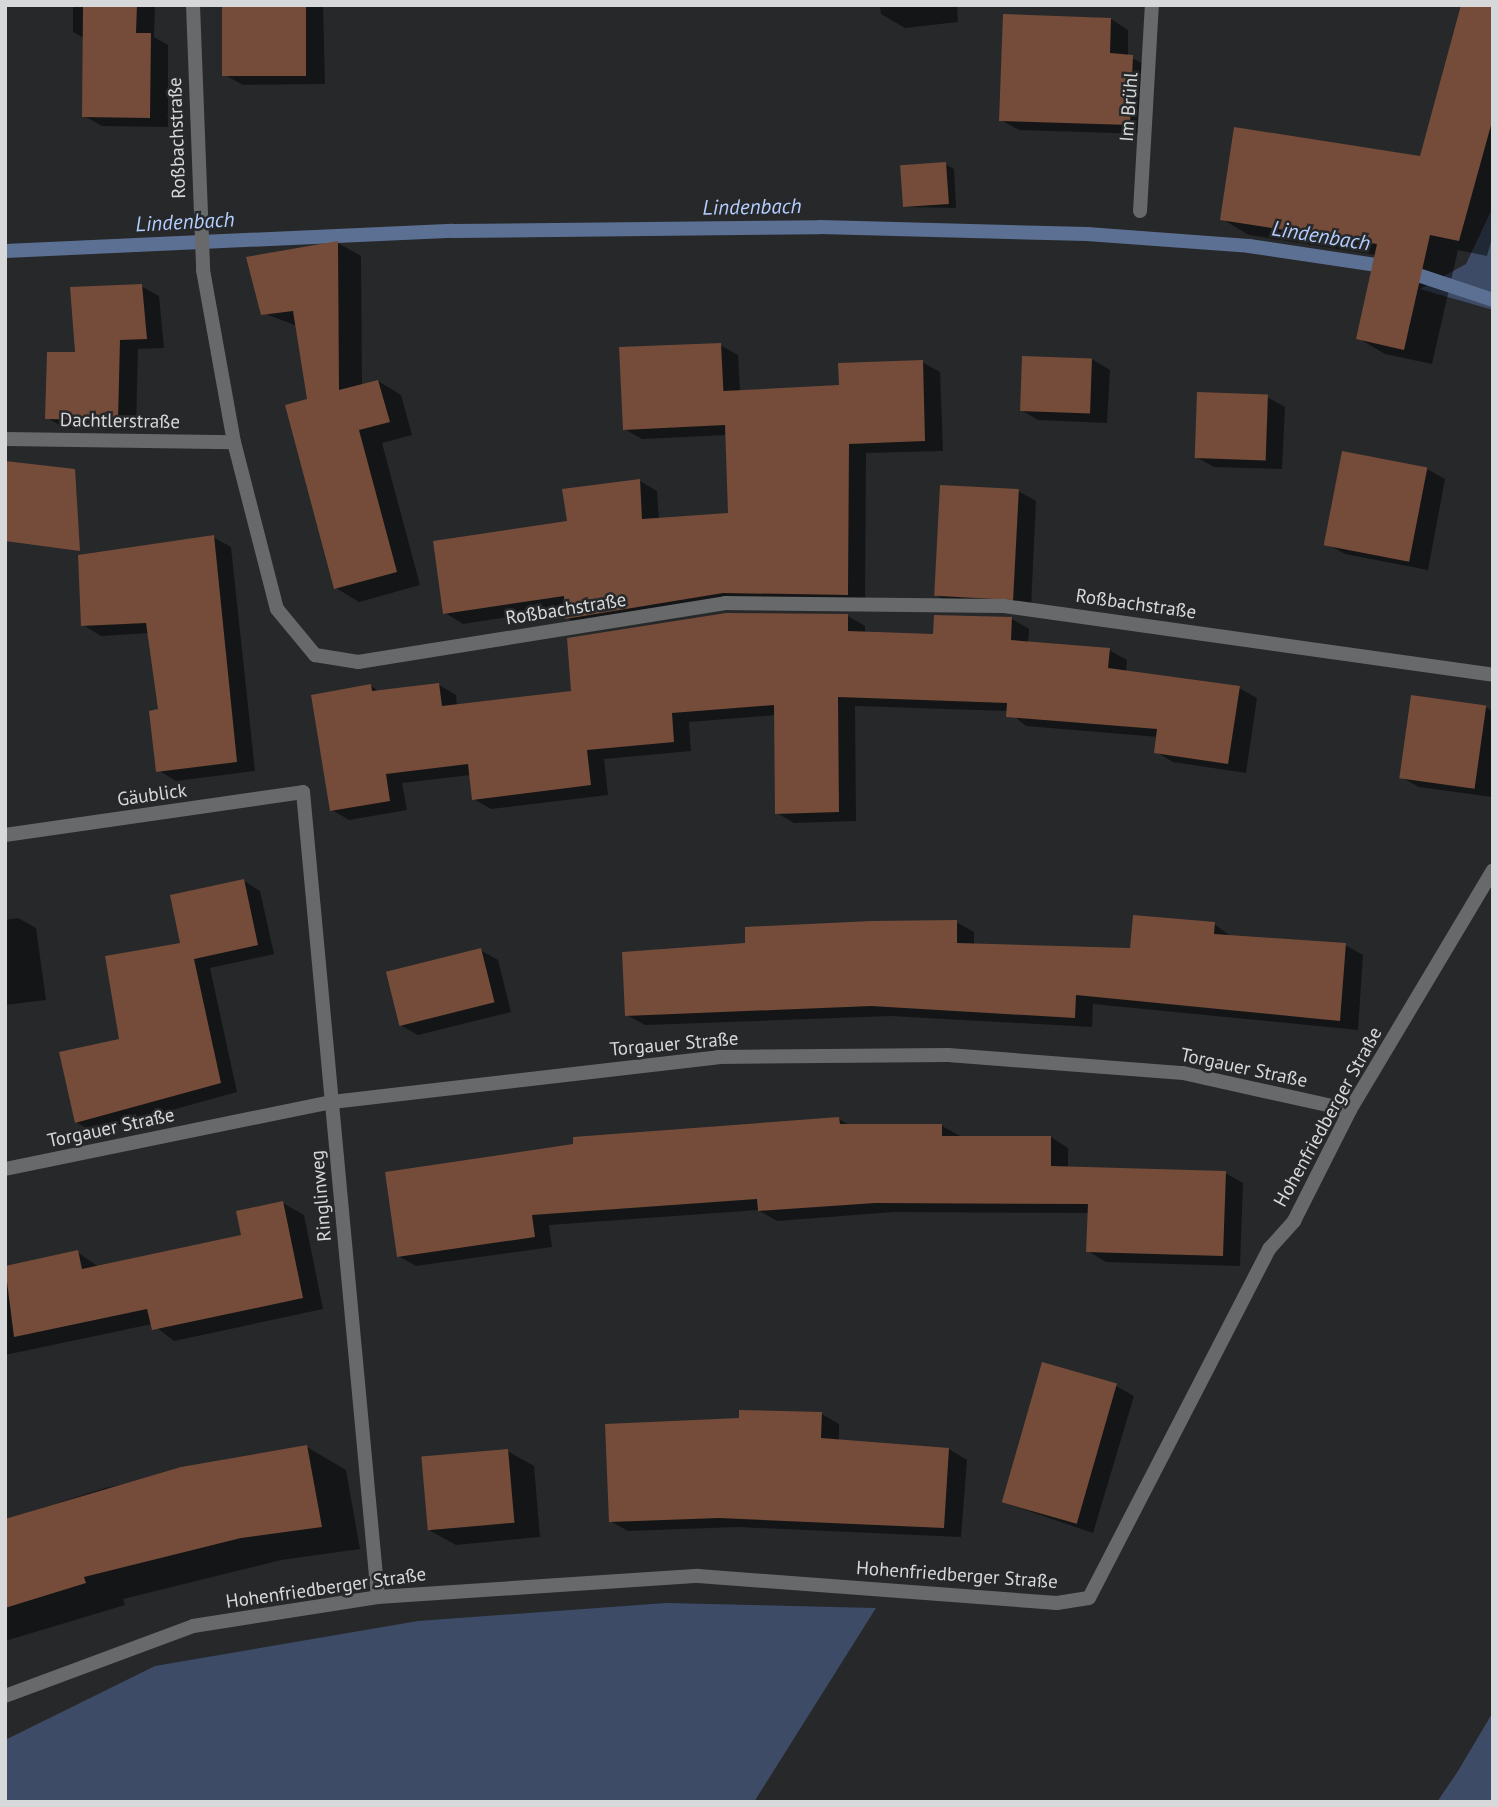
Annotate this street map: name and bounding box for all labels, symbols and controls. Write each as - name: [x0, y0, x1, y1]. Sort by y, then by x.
- street label: Im Brühl: [1115, 71, 1143, 143]
- street label: Roßbachstraße: [163, 77, 191, 199]
- water label: Lindenbach: [702, 194, 802, 220]
- water label: Lindenbach: [135, 207, 235, 237]
- water label: Lindenbach: [1270, 216, 1372, 256]
- street label: Dachtlerstraße: [60, 409, 180, 433]
- street label: Roßbachstraße: [1074, 584, 1198, 624]
- street label: Roßbachstraße: [504, 588, 628, 630]
- street label: Gäublick: [116, 779, 188, 811]
- street label: Hohenfriedberger Straße: [1269, 1023, 1387, 1211]
- street label: Torgauer Straße: [609, 1027, 739, 1061]
- street label: Torgauer Straße: [1178, 1043, 1310, 1093]
- street label: Torgauer Straße: [45, 1103, 177, 1153]
- street label: Ringlinweg: [306, 1149, 336, 1243]
- street label: Hohenfriedberger Straße: [855, 1557, 1059, 1593]
- street label: Hohenfriedberger Straße: [224, 1563, 428, 1613]

